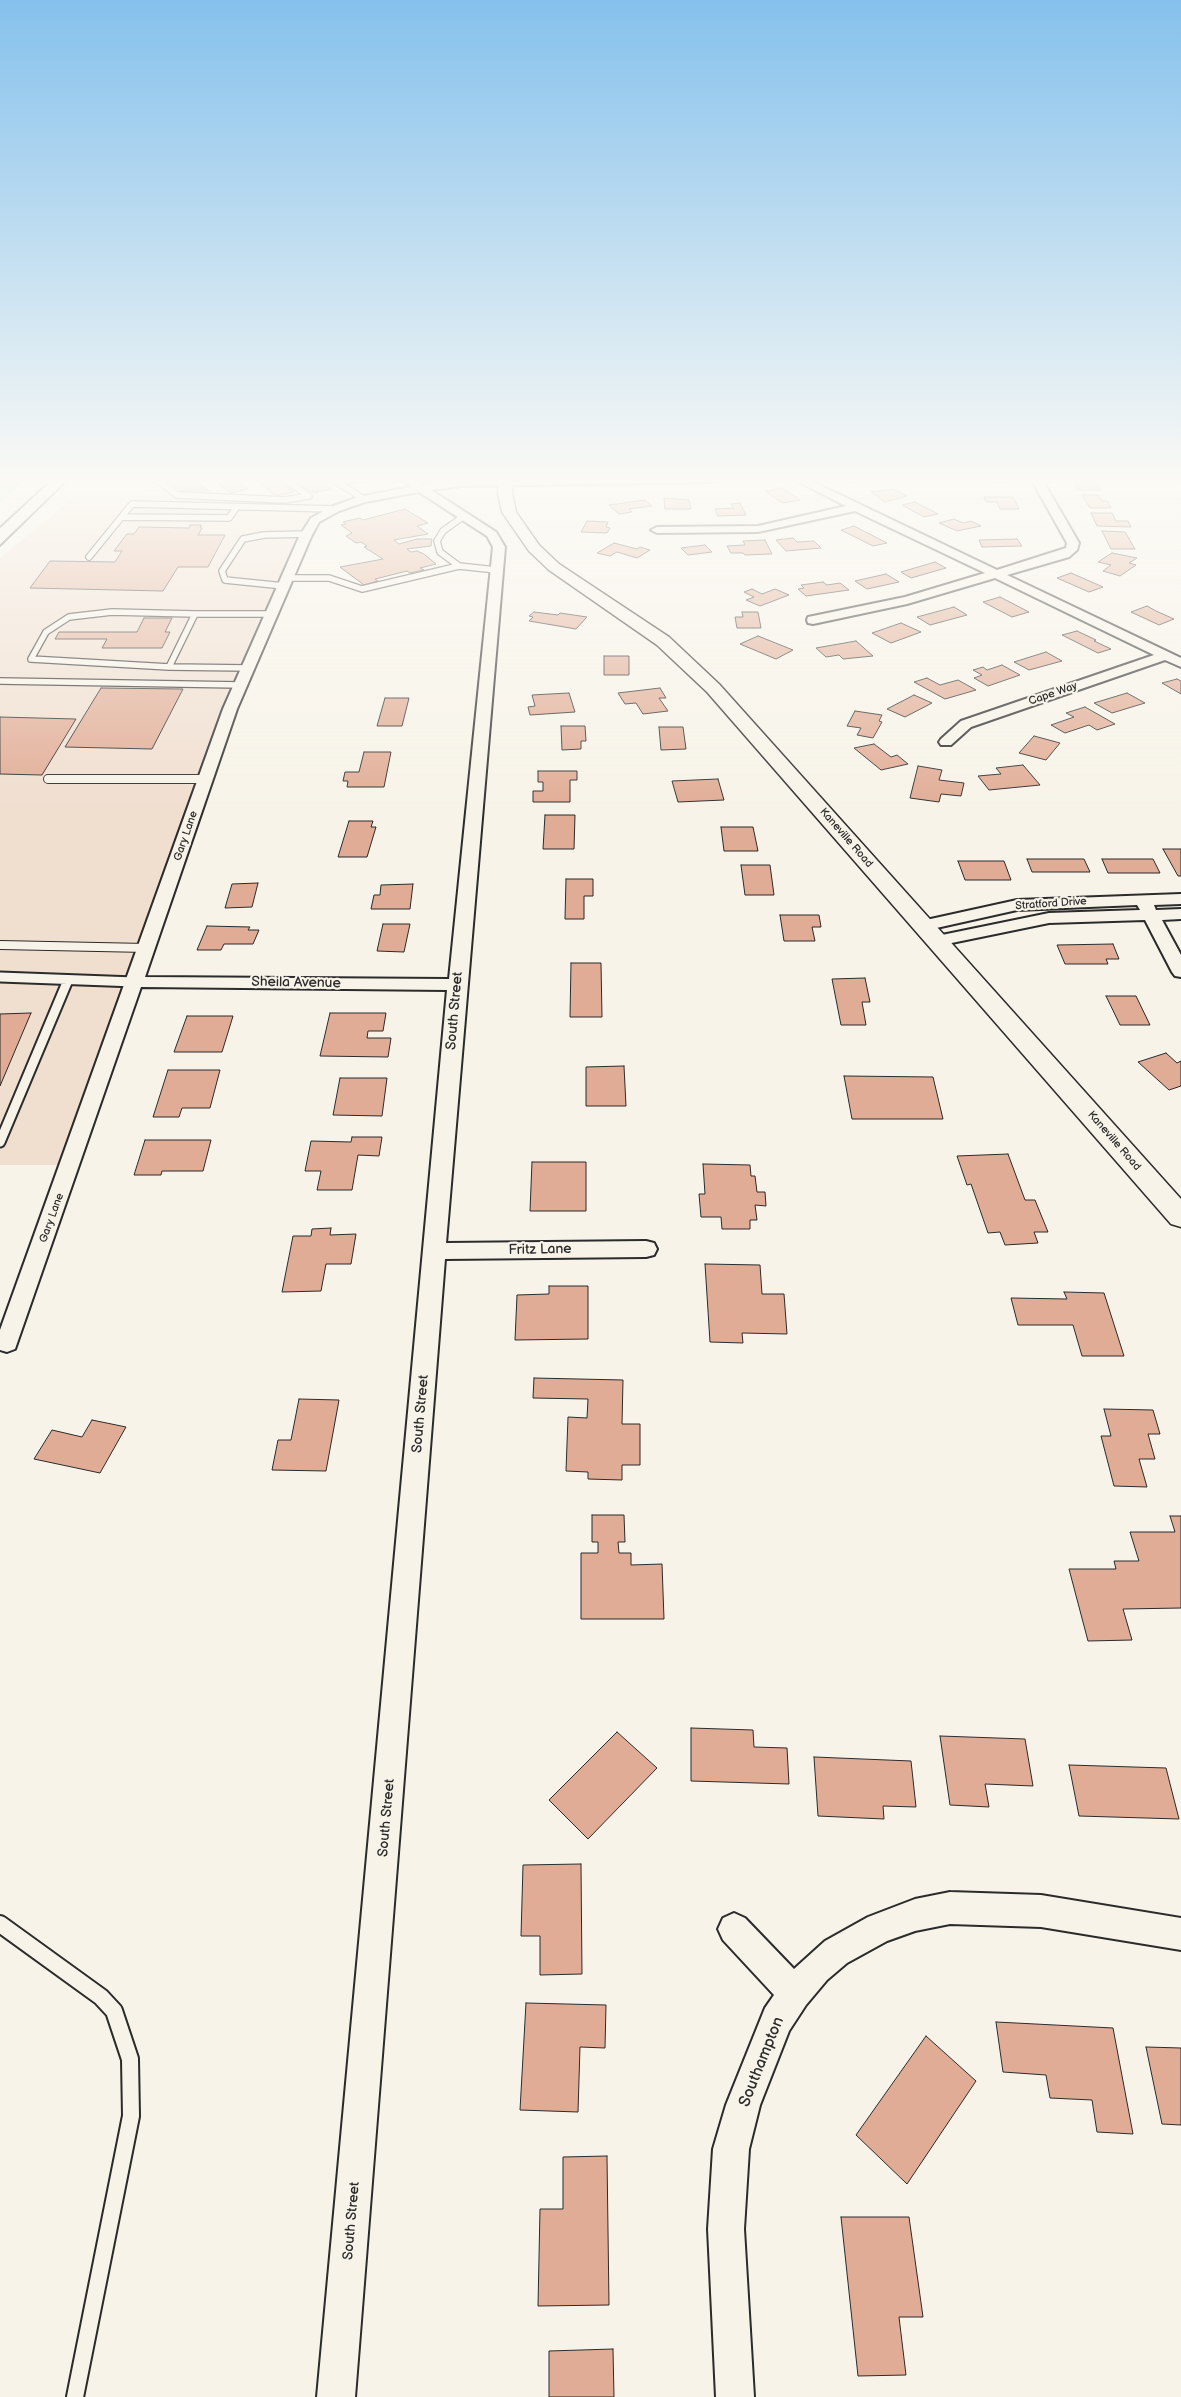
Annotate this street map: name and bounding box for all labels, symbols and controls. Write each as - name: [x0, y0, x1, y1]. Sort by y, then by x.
- street label: Cape Way: [1027, 680, 1079, 708]
- street label: Kaneville Road: [817, 806, 875, 870]
- street label: Gary Lane: [171, 809, 201, 863]
- street label: Stratford Drive: [1015, 895, 1087, 913]
- street label: South Street: [443, 971, 467, 1051]
- street label: Sheila Avenue: [251, 974, 341, 992]
- street label: Kaneville Road: [1085, 1109, 1143, 1173]
- street label: Gary Lane: [37, 1191, 67, 1245]
- street label: Fritz Lane: [508, 1241, 572, 1259]
- street label: South Street: [409, 1374, 433, 1454]
- street label: South Street: [375, 1778, 399, 1858]
- street label: Southampton: [735, 2014, 789, 2110]
- street label: South Street: [340, 2181, 364, 2261]

